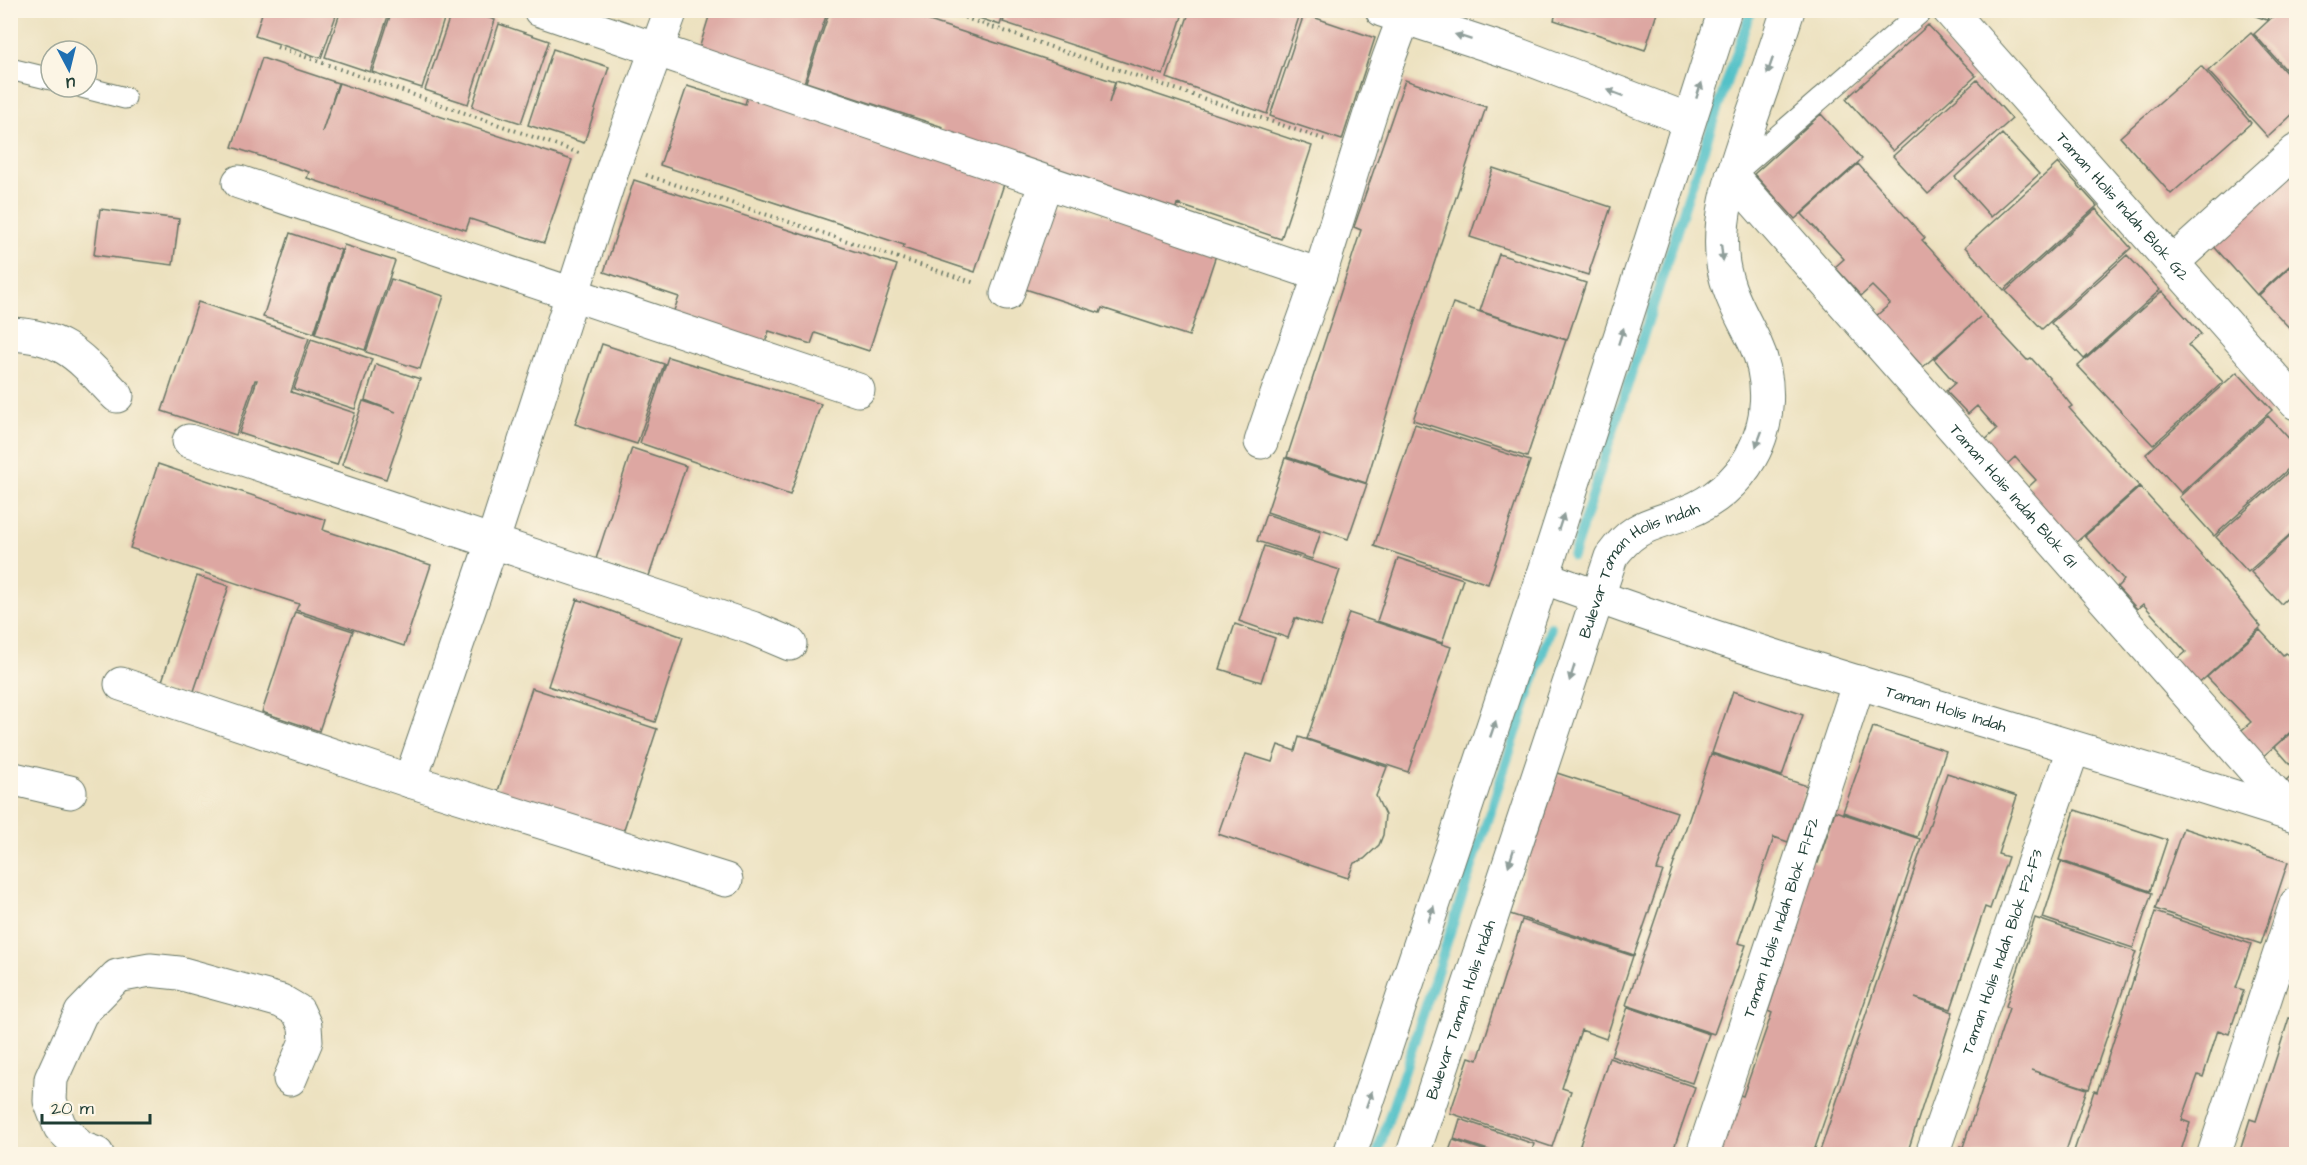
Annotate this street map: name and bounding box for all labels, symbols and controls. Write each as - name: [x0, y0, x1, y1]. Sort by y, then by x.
- one-way arrow: [1454, 32, 1472, 41]
- north arrow: [39, 39, 99, 99]
- one-way arrow: [1764, 57, 1774, 75]
- text: U: [65, 71, 77, 94]
- one-way arrow: [1695, 81, 1704, 99]
- one-way arrow: [1606, 87, 1624, 97]
- street label: Taman Holis Indah Blok G2: [2051, 127, 2194, 286]
- one-way arrow: [1717, 244, 1727, 263]
- one-way arrow: [1616, 327, 1626, 345]
- street label: Taman Holis Indah Blok G1: [1944, 419, 2083, 572]
- one-way arrow: [1753, 430, 1763, 448]
- street label: Bulevar Taman Holis Indah: [1574, 497, 1703, 641]
- one-way arrow: [1557, 513, 1566, 531]
- one-way arrow: [1567, 664, 1576, 682]
- street label: Taman Holis Indah: [1882, 680, 2009, 738]
- one-way arrow: [1488, 720, 1498, 738]
- street label: Taman Holis Indah Blok F1-F2: [1738, 815, 1824, 1021]
- street label: Taman Holis Indah Blok F2-F3: [1956, 846, 2048, 1057]
- one-way arrow: [1505, 849, 1515, 867]
- one-way arrow: [1426, 905, 1436, 923]
- street label: Bulevar Taman Holis Indah: [1421, 917, 1501, 1103]
- scale bar: [42, 1087, 150, 1125]
- one-way arrow: [1364, 1090, 1374, 1108]
- text: 20 m: [51, 1096, 94, 1121]

